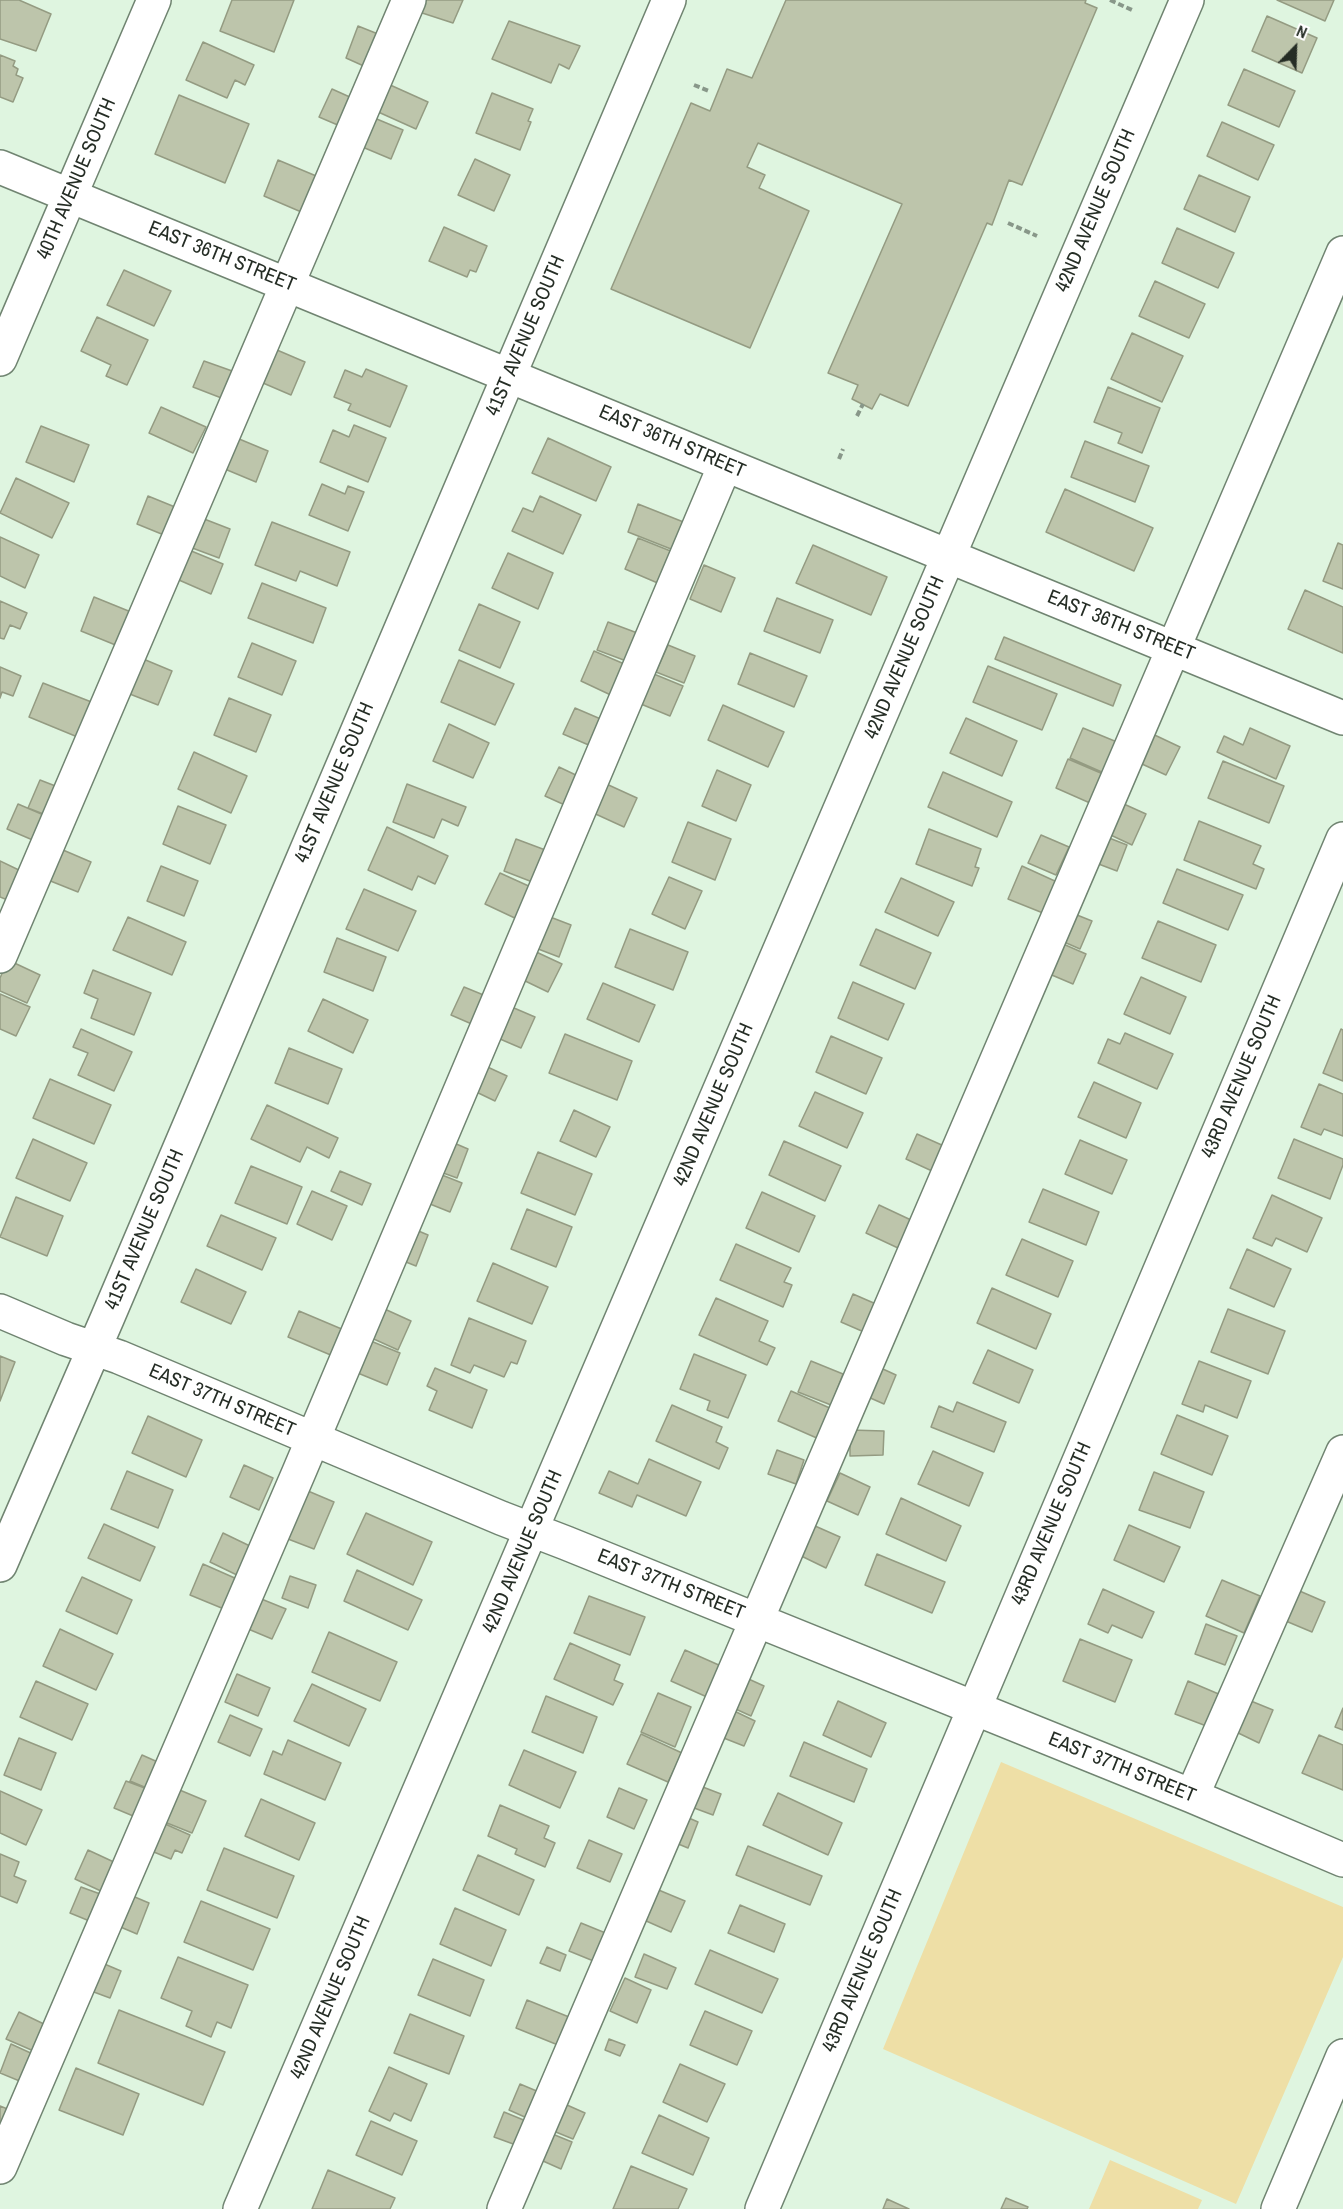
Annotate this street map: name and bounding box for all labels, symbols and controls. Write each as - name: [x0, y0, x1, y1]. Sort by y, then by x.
- north arrow: [1265, 18, 1325, 78]
- text: N: [1293, 19, 1311, 43]
- street label: 40TH AVENUE SOUTH: [32, 95, 122, 263]
- street label: 42ND AVENUE SOUTH: [1051, 126, 1141, 296]
- street label: EAST 36TH STREET: [145, 217, 299, 297]
- street label: 41ST AVENUE SOUTH: [481, 252, 571, 420]
- street label: EAST 36TH STREET: [595, 400, 749, 484]
- street label: 42ND AVENUE SOUTH: [860, 573, 950, 743]
- street label: EAST 36TH STREET: [1044, 586, 1198, 666]
- street label: 41ST AVENUE SOUTH: [290, 699, 380, 867]
- street label: 43RD AVENUE SOUTH: [1197, 992, 1287, 1162]
- street label: 42ND AVENUE SOUTH: [669, 1020, 759, 1190]
- street label: 41ST AVENUE SOUTH: [100, 1146, 190, 1314]
- street label: EAST 37TH STREET: [145, 1359, 299, 1443]
- street label: 43RD AVENUE SOUTH: [1007, 1439, 1097, 1609]
- street label: 42ND AVENUE SOUTH: [478, 1467, 568, 1637]
- street label: EAST 37TH STREET: [594, 1545, 748, 1625]
- street label: EAST 37TH STREET: [1045, 1728, 1199, 1808]
- street label: 43RD AVENUE SOUTH: [818, 1886, 908, 2056]
- street label: 42ND AVENUE SOUTH: [286, 1913, 376, 2083]

